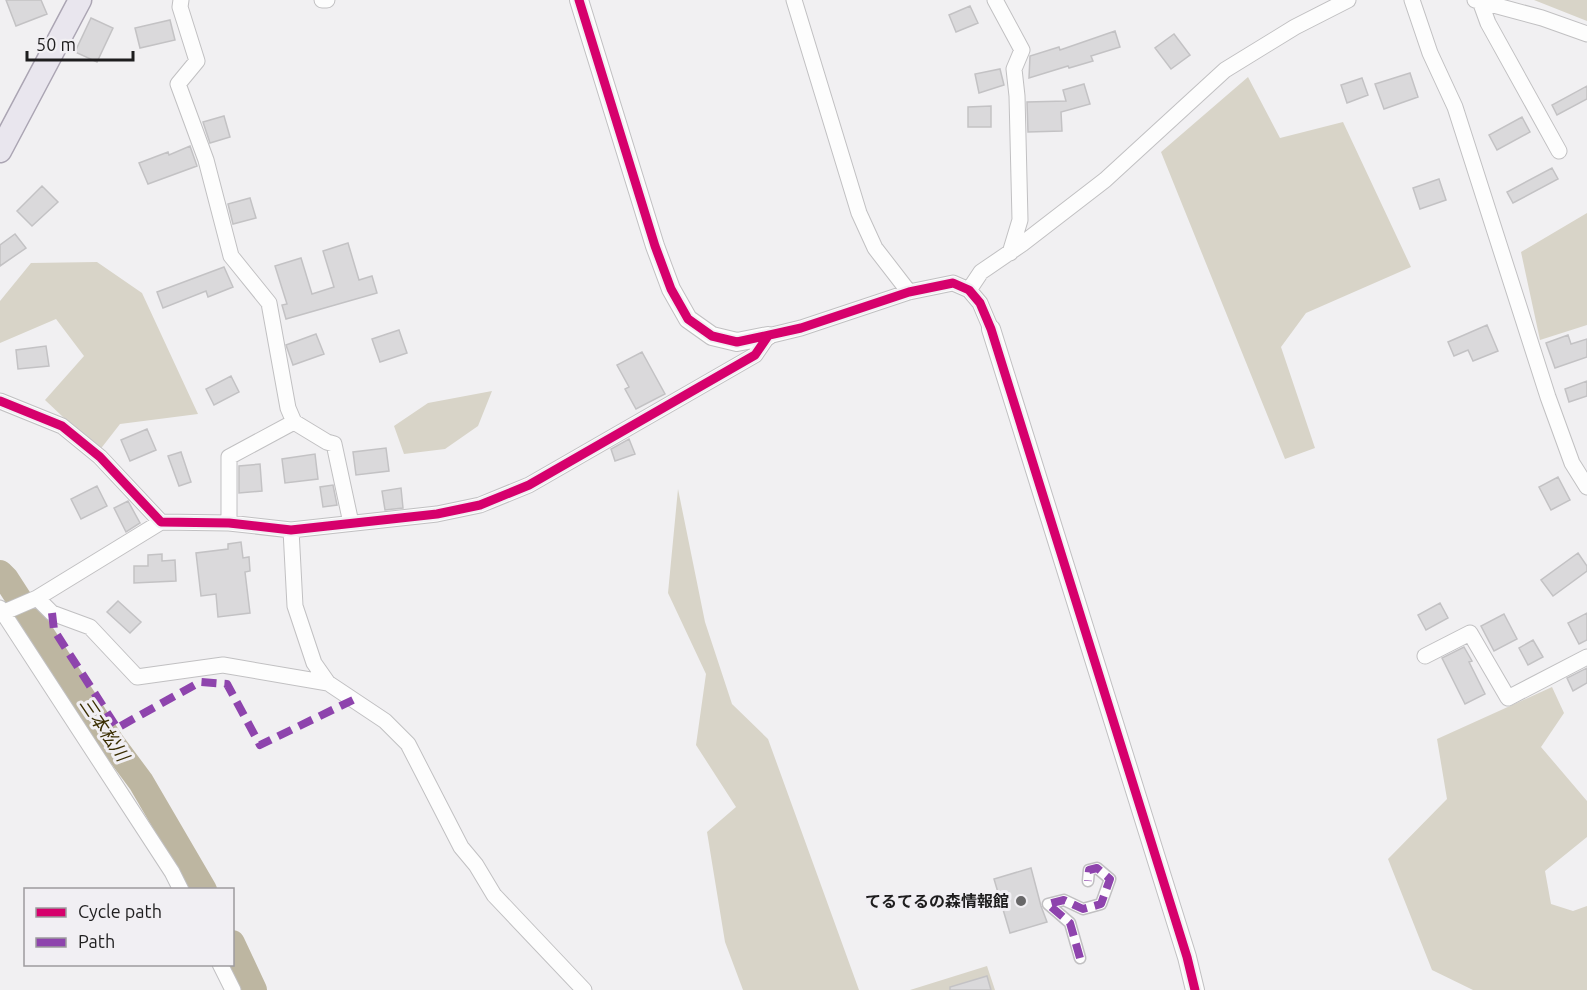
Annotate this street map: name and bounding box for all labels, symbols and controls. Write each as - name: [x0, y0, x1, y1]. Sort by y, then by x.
- scale bar: [27, 24, 134, 62]
- text: 50 m: [36, 34, 76, 54]
- water label: 三本松川: [77, 694, 135, 766]
- legend: [24, 888, 234, 966]
- place label: てるてるの森情報館: [865, 892, 1009, 910]
- marker: てるてるの森情報館: [1014, 894, 1028, 908]
- text: Cycle path: [78, 901, 162, 921]
- text: Path: [78, 931, 115, 951]

